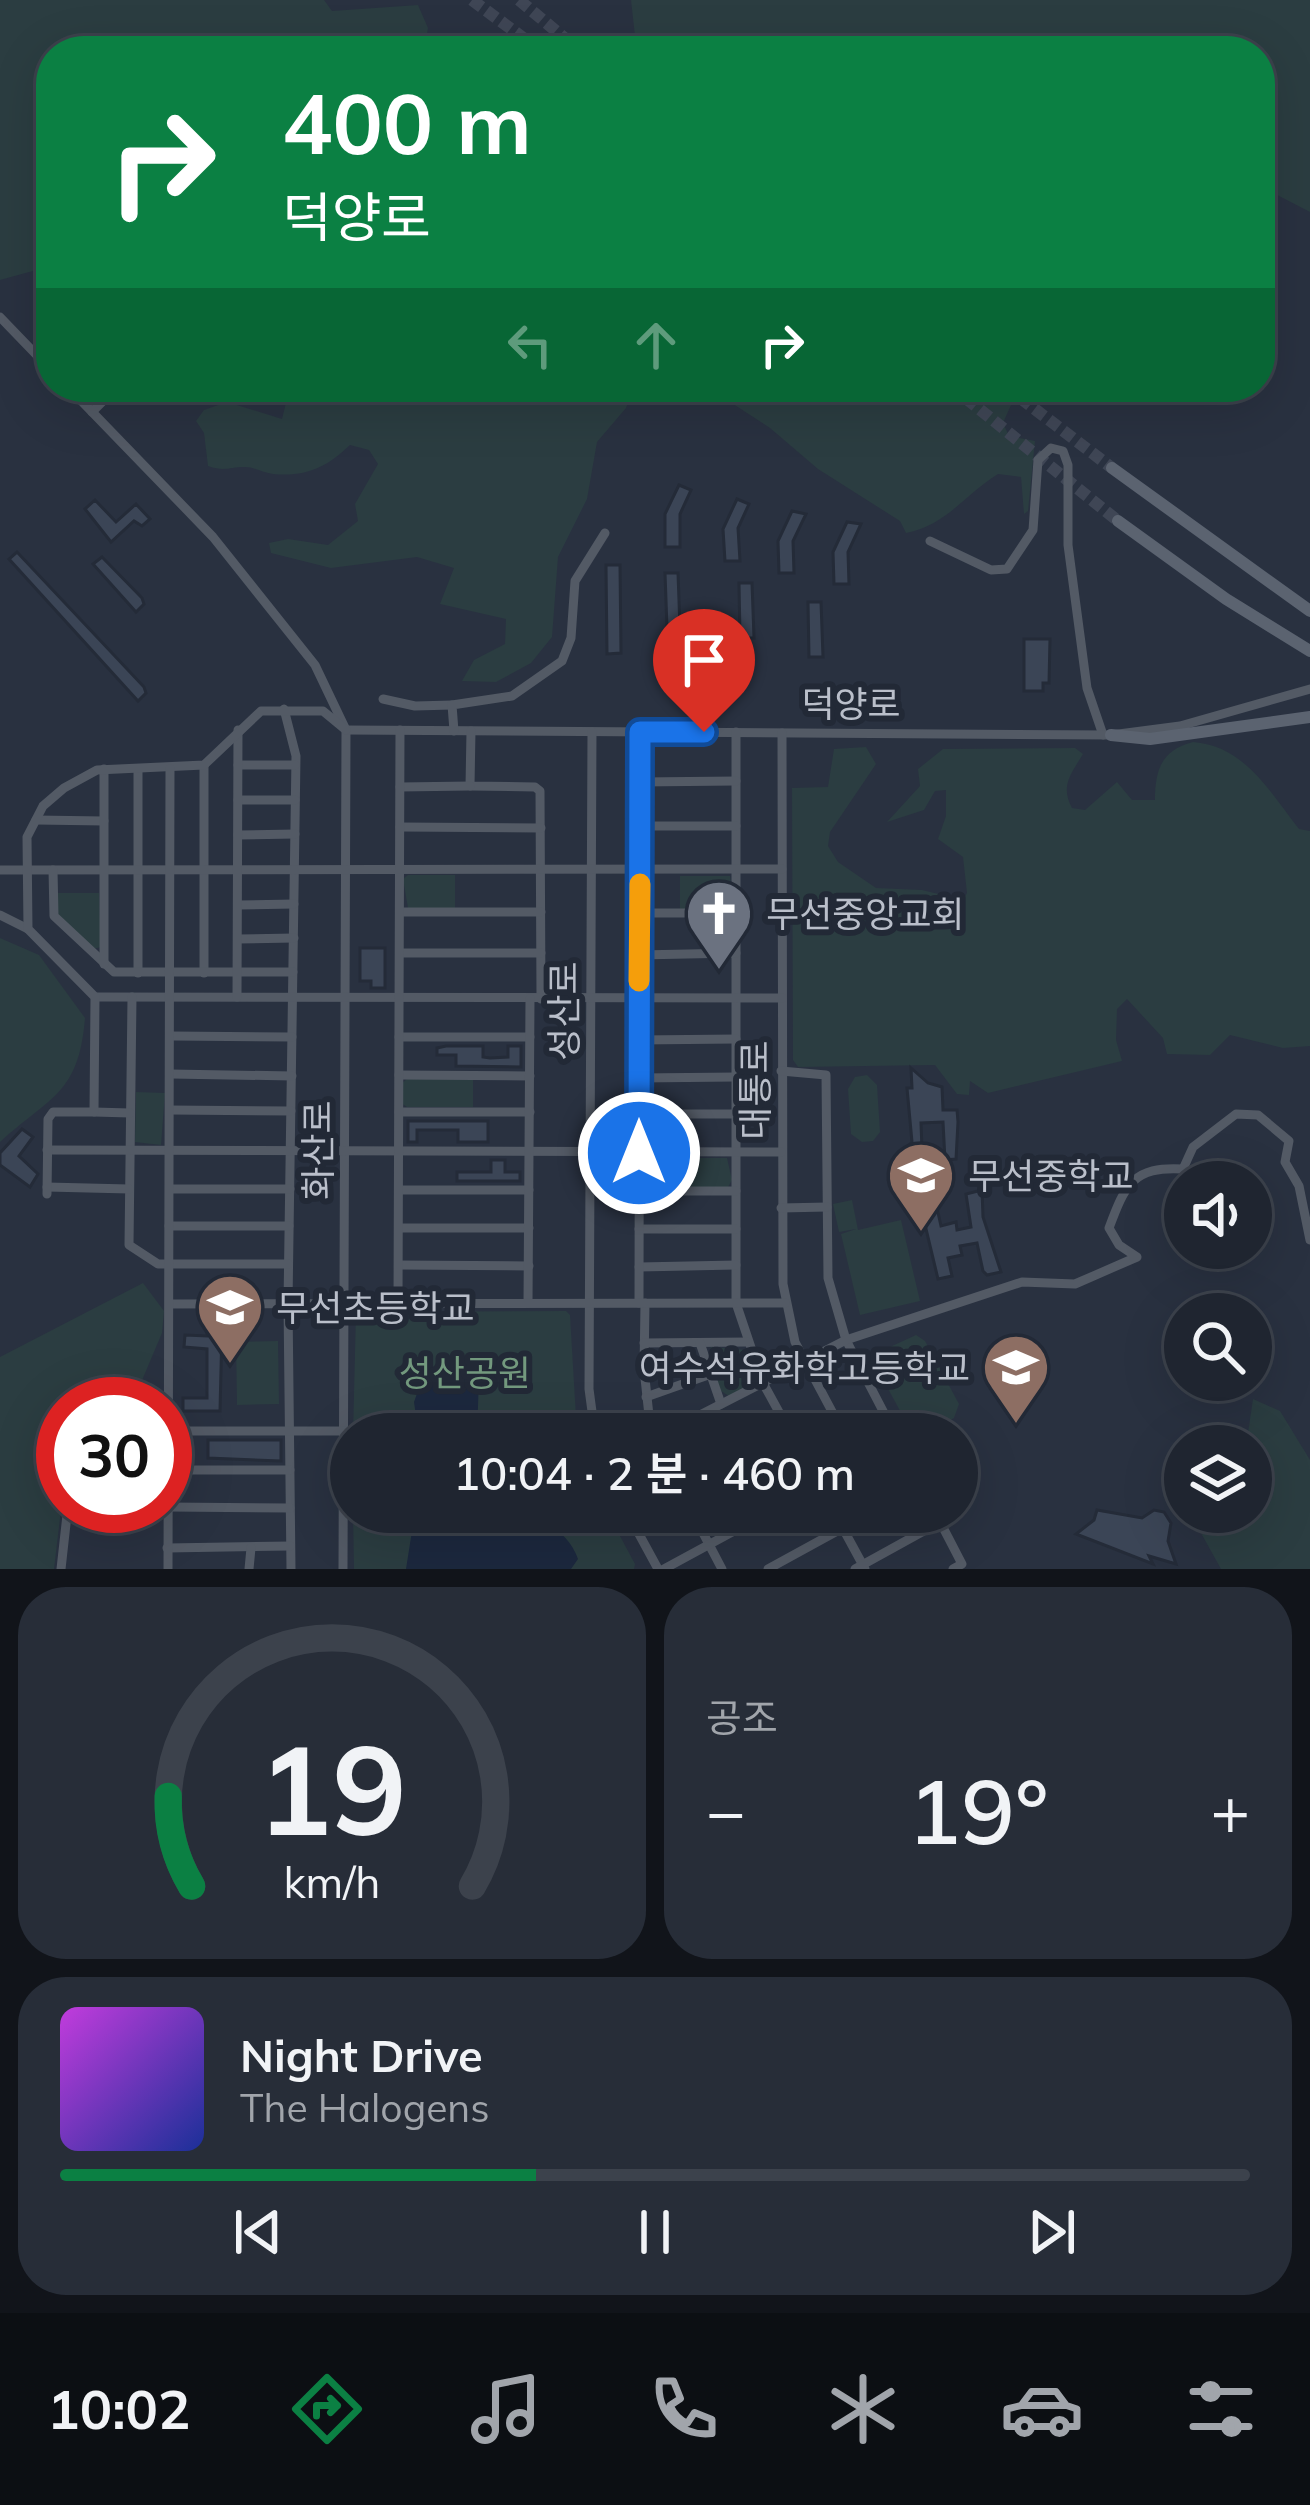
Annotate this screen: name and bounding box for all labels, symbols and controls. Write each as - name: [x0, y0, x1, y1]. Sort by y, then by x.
- text: 400 m: [282, 70, 532, 175]
- icon: right: [84, 84, 240, 240]
- text: 덕양로: [282, 183, 431, 251]
- icon: left: [497, 312, 563, 378]
- icon: ahead: [623, 312, 689, 378]
- icon: right: [749, 312, 815, 378]
- pin: [653, 609, 755, 732]
- icon: arrive: [671, 627, 737, 693]
- street label: 덕양로: [801, 681, 901, 726]
- church icon: 무선중앙교회: [684, 878, 754, 972]
- place label: 무선중앙교회: [766, 891, 965, 936]
- street label: 성산로: [541, 961, 586, 1061]
- street label: 대통로: [732, 1040, 777, 1140]
- position arrow: [576, 1090, 702, 1216]
- street label: 화산로: [295, 1100, 340, 1200]
- school or university icon: 무선중학교: [886, 1140, 956, 1234]
- place label: 무선중학교: [968, 1153, 1134, 1198]
- map controls: [1164, 1161, 1272, 1533]
- button: sound: [1164, 1161, 1272, 1269]
- school or university icon: 무선초등학교: [195, 1272, 265, 1366]
- place label: 무선초등학교: [276, 1285, 475, 1330]
- button: search: [1164, 1293, 1272, 1401]
- school or university icon: 여수석유화학고등학교: [981, 1332, 1051, 1426]
- place label: 여수석유화학고등학교: [639, 1345, 970, 1390]
- park label: 성산공원: [399, 1350, 531, 1395]
- speed limit sign: 30: [36, 1377, 192, 1533]
- button: layers: [1164, 1425, 1272, 1533]
- text: 10:04 · 2 분 · 460 m: [453, 1445, 855, 1501]
- text: 공조: [706, 1693, 778, 1742]
- text: 19: [257, 1710, 407, 1866]
- text: 19°: [907, 1754, 1049, 1867]
- text: −: [706, 1769, 746, 1852]
- text: +: [1210, 1769, 1250, 1852]
- text: km/h: [283, 1855, 381, 1909]
- text: Night Drive: [240, 2027, 483, 2083]
- text: The Halogens: [240, 2083, 490, 2132]
- icon: previous: [225, 2199, 291, 2265]
- icon: pause: [622, 2199, 688, 2265]
- icon: next: [1019, 2199, 1085, 2265]
- icon: directions: [285, 2367, 369, 2451]
- icon: music: [464, 2367, 548, 2451]
- icon: phone: [642, 2367, 726, 2451]
- icon: climate: [821, 2367, 905, 2451]
- icon: car: [1000, 2367, 1084, 2451]
- icon: filters: [1179, 2367, 1263, 2451]
- text: 10:02: [47, 2375, 190, 2443]

